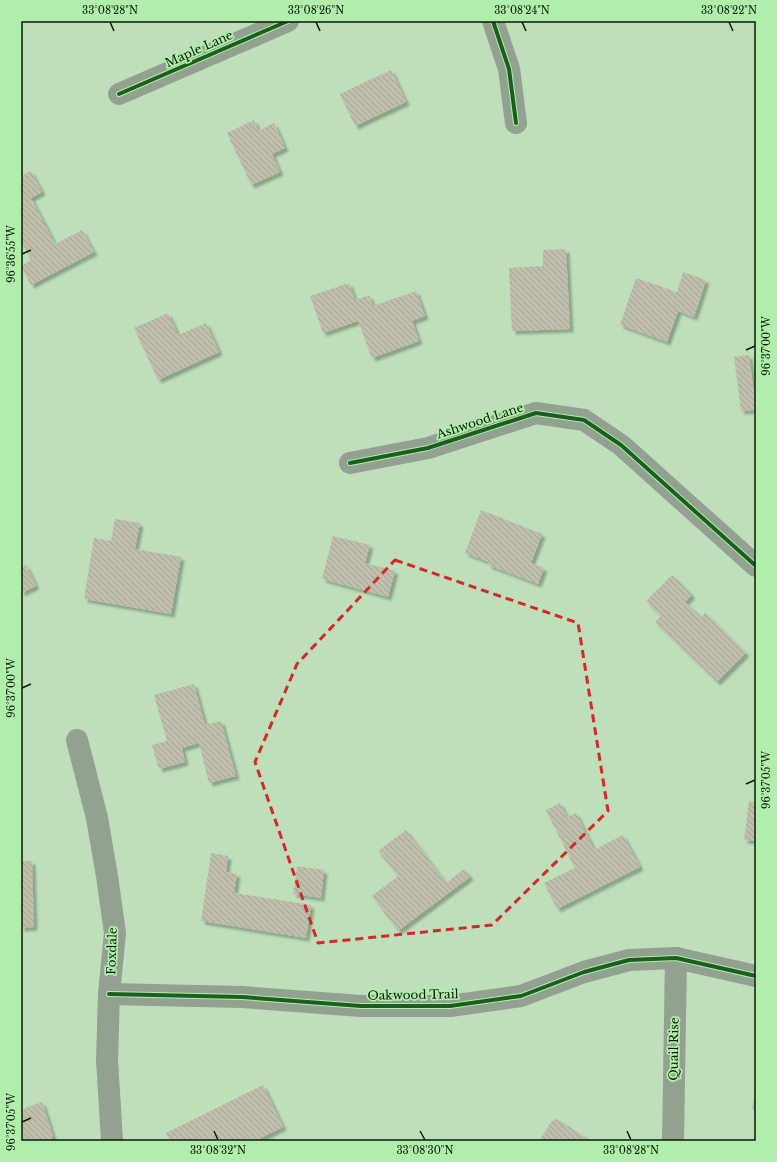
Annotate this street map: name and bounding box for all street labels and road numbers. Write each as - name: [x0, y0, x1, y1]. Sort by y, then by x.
- street label: Maple Lane: [163, 27, 235, 70]
- street label: Ashwood Lane: [434, 399, 525, 442]
- street label: Foxdale: [103, 927, 120, 975]
- street label: Oakwood Trail: [367, 986, 459, 1003]
- street label: Quail Rise: [665, 1017, 682, 1081]

